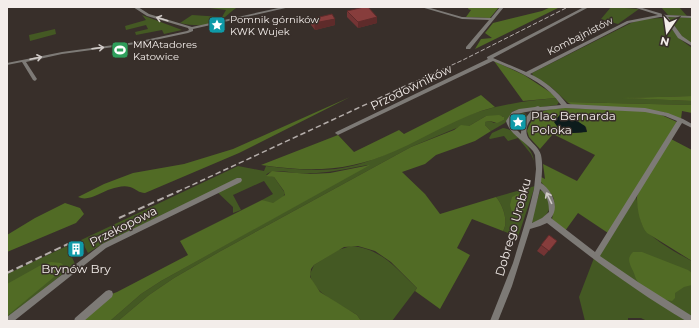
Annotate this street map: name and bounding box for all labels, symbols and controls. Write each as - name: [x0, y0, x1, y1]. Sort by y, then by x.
- north arrow: [647, 12, 687, 52]
- place label: Pomnik górników KWK Wujek: [230, 13, 319, 38]
- street label: Kombajnistów: [545, 14, 615, 58]
- one-way arrow: [156, 15, 169, 22]
- place icon: Pomnik górników KWK Wujek: [207, 15, 227, 35]
- text: N: [659, 34, 671, 50]
- place label: MMAtadores Katowice: [133, 38, 197, 63]
- sports icon: MMAtadores Katowice: [110, 40, 130, 60]
- one-way arrow: [91, 44, 104, 52]
- one-way arrow: [29, 54, 42, 62]
- street label: Przodowników: [368, 61, 455, 113]
- place label: Plac Bernarda Poloka: [531, 108, 616, 137]
- place icon: Plac Bernarda Poloka: [508, 112, 528, 132]
- street label: Dobrego Urobku: [492, 176, 534, 278]
- one-way arrow: [545, 192, 552, 204]
- street label: Przekopowa: [87, 203, 159, 249]
- building icon: Brynów Bry: [66, 239, 86, 259]
- place label: Brynów Bry: [41, 261, 111, 276]

